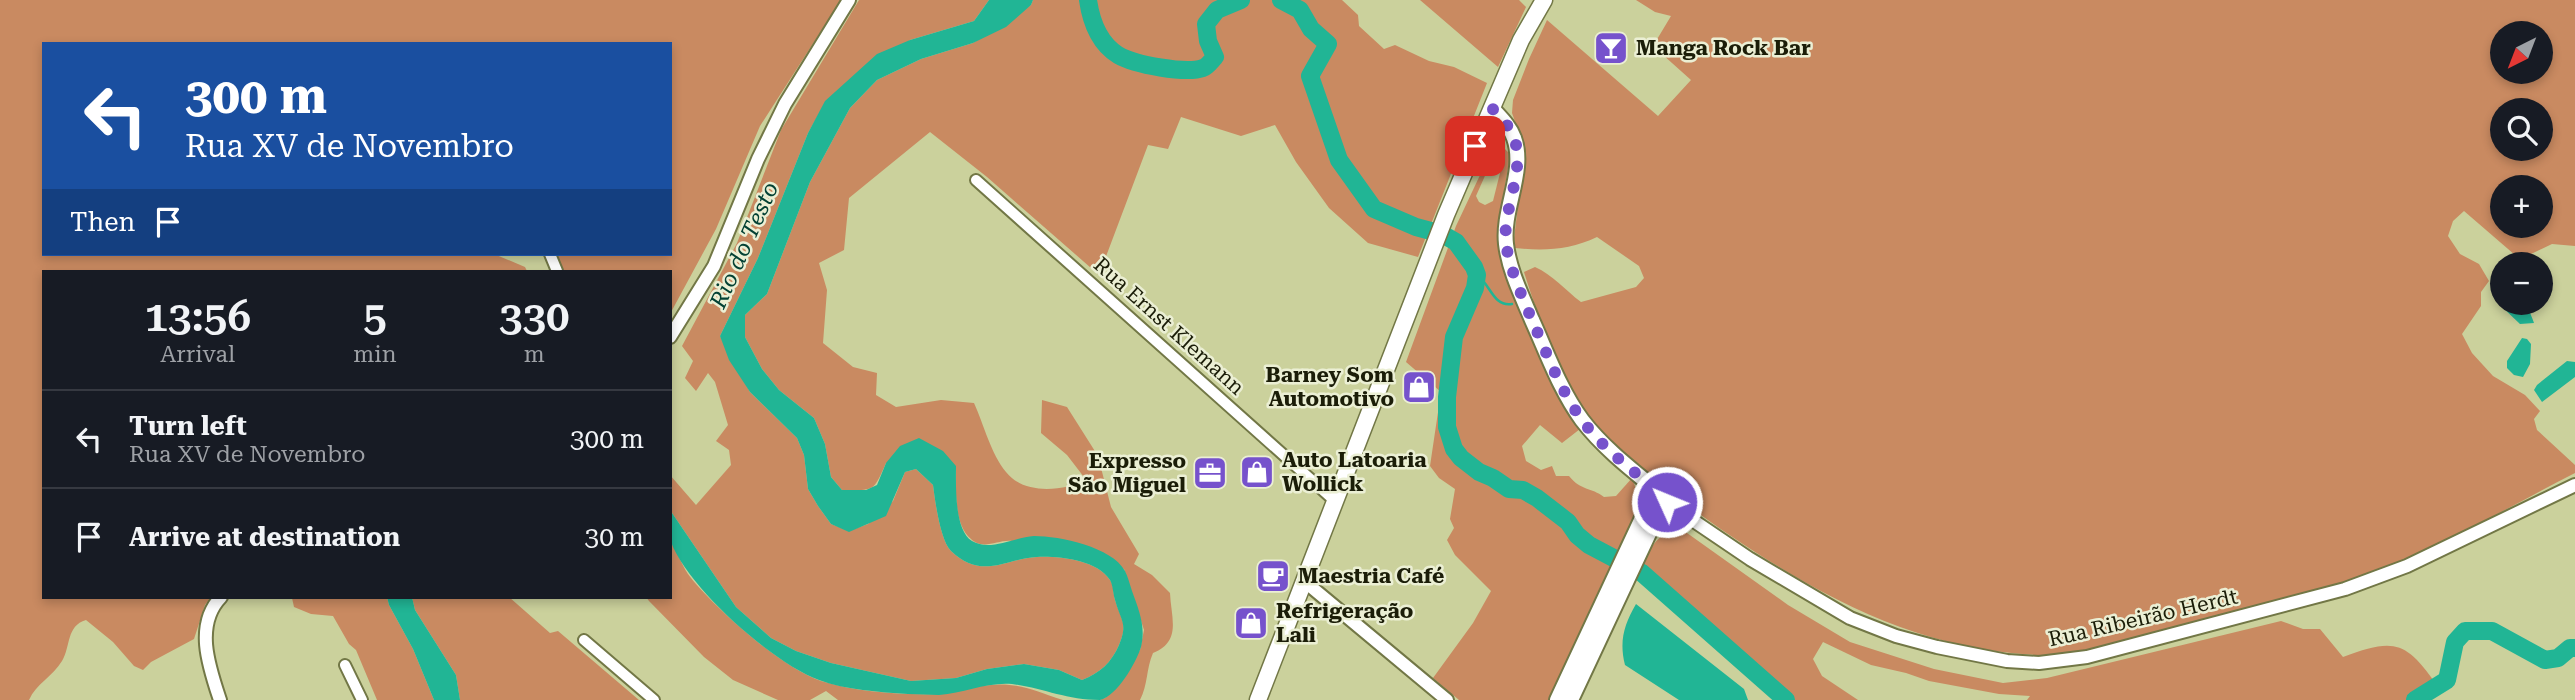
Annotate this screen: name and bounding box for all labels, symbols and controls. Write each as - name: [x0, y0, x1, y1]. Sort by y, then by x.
- north arrow: [2490, 21, 2553, 84]
- map controls: [2490, 21, 2553, 315]
- bar icon: Manga Rock Bar: [1592, 29, 1630, 67]
- place label: Manga Rock Bar: [1636, 36, 1811, 60]
- text: 300 m: [185, 68, 327, 125]
- icon: left: [70, 70, 161, 161]
- button: search: [2490, 98, 2553, 161]
- pin: [1445, 116, 1505, 176]
- text: Rua XV de Novembro: [185, 127, 514, 165]
- icon: arrive: [1456, 127, 1494, 165]
- button: +: [2490, 175, 2553, 238]
- water label: Rio do Testo: [704, 178, 784, 313]
- icon: arrive: [149, 203, 187, 241]
- text: Then: [70, 207, 135, 237]
- street label: Rua Ernst Klemann: [1089, 252, 1249, 400]
- button: −: [2490, 252, 2553, 315]
- text: 13:56: [144, 292, 251, 341]
- text: 5: [363, 292, 387, 341]
- text: 330: [499, 292, 570, 341]
- text: Arrival: [160, 341, 235, 368]
- text: min: [353, 341, 397, 368]
- text: m: [524, 341, 545, 368]
- place label: Barney Som Automotivo: [1266, 363, 1394, 411]
- shop icon: Barney Som Automotivo: [1400, 368, 1438, 406]
- text: Turn left: [129, 411, 247, 441]
- icon: left: [70, 420, 108, 458]
- text: 300 m: [570, 424, 644, 454]
- text: Rua XV de Novembro: [129, 441, 365, 468]
- place label: Auto Latoaria Wollick: [1282, 448, 1427, 496]
- place label: Expresso São Miguel: [1068, 449, 1186, 497]
- shop icon: Auto Latoaria Wollick: [1238, 453, 1276, 491]
- office icon: Expresso São Miguel: [1191, 454, 1229, 492]
- position arrow: [1630, 465, 1704, 539]
- icon: arrive: [70, 518, 108, 556]
- text: Arrive at destination: [129, 522, 400, 552]
- text: 30 m: [585, 522, 644, 552]
- cafe icon: Maestria Café: [1254, 557, 1292, 595]
- place label: Maestria Café: [1298, 564, 1444, 588]
- street label: Rua Ribeirão Herdt: [2046, 585, 2240, 651]
- place label: Refrigeração Lali: [1276, 599, 1413, 647]
- shop icon: Refrigeração Lali: [1232, 604, 1270, 642]

